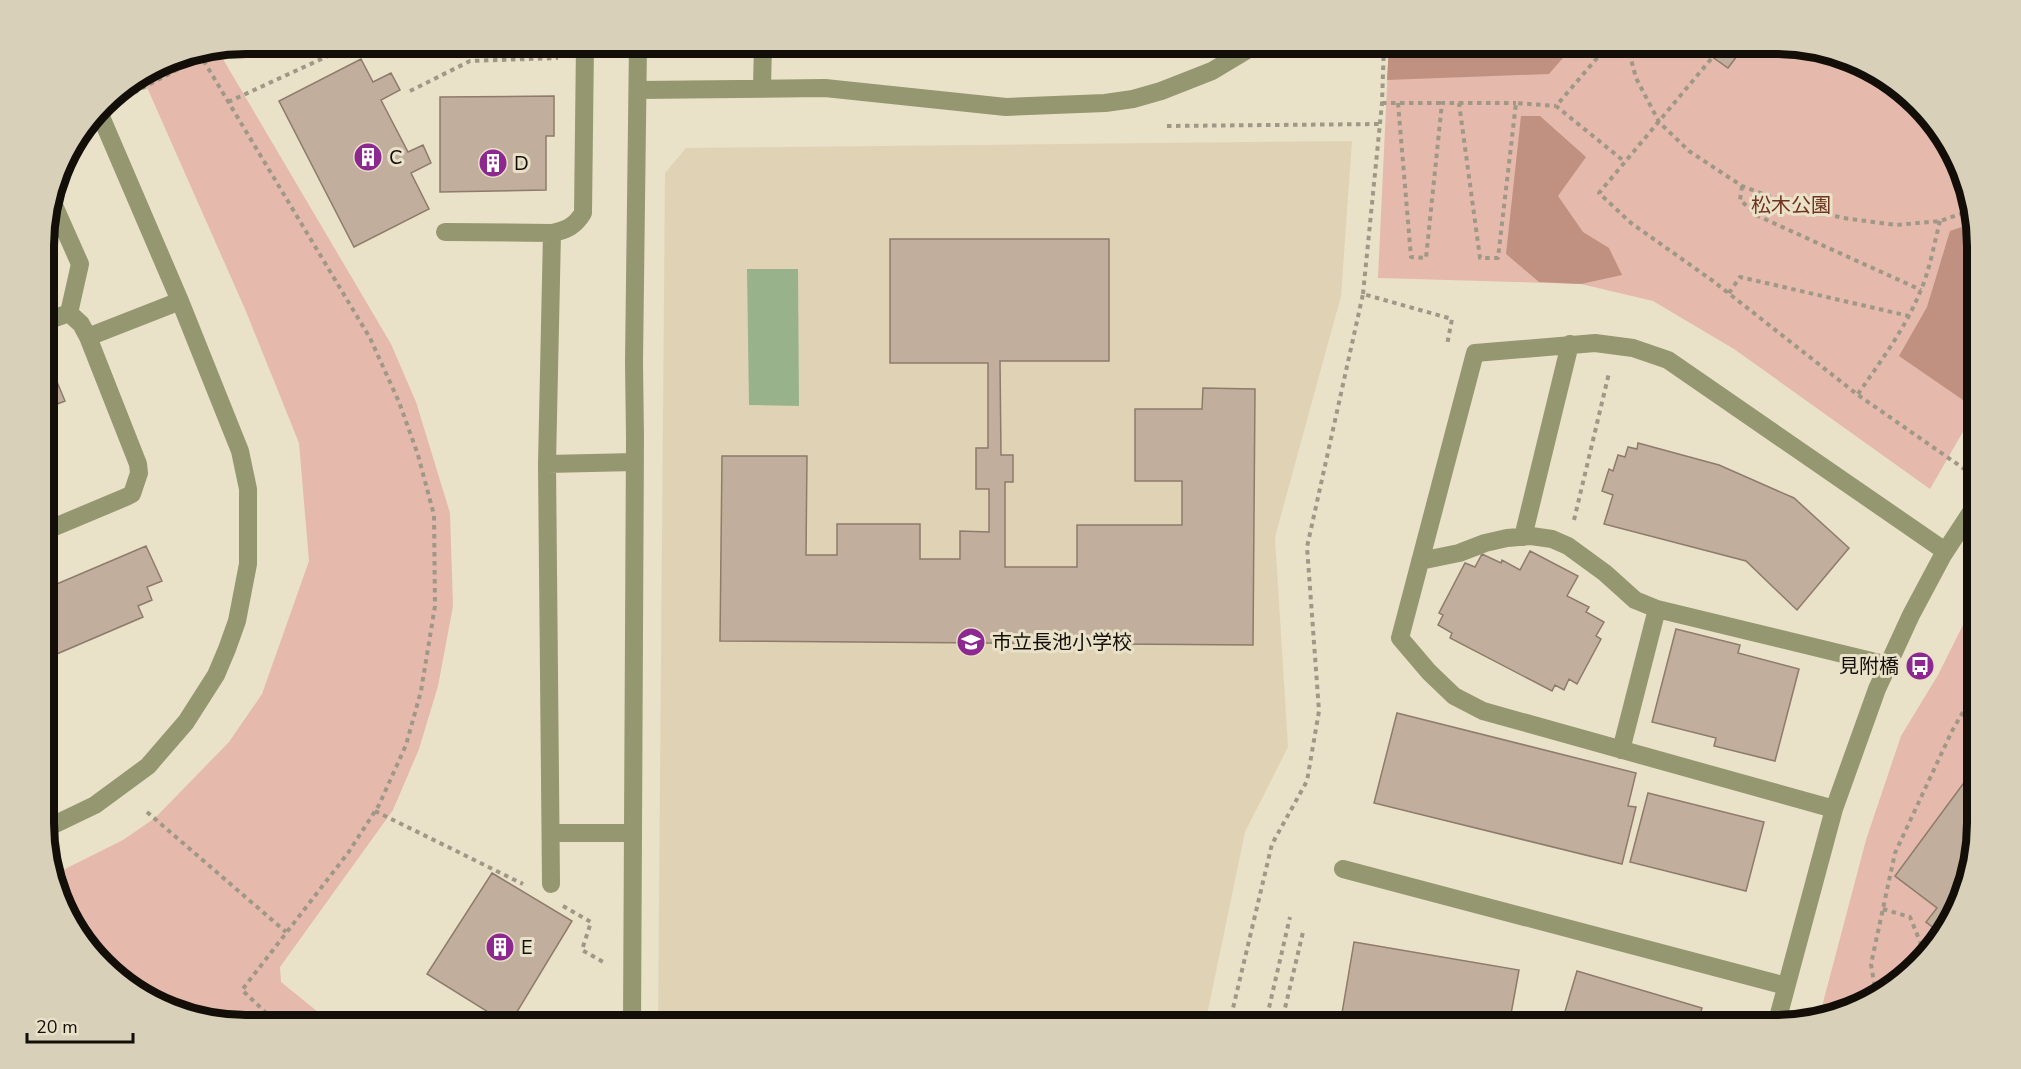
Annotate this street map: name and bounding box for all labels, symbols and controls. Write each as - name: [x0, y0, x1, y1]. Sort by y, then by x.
- building icon: C: [352, 141, 384, 173]
- place label: C: [389, 144, 402, 171]
- building icon: D: [477, 147, 509, 179]
- place label: D: [514, 150, 529, 177]
- park label: 松木公園: [1751, 192, 1831, 219]
- school or university icon: 市立長池小学校: [955, 626, 987, 658]
- place label: 市立長池小学校: [992, 629, 1132, 656]
- bus stop icon: 見附橋: [1904, 650, 1936, 682]
- place label: 見附橋: [1839, 653, 1899, 680]
- building icon: E: [484, 931, 516, 963]
- place label: E: [521, 934, 533, 961]
- scale bar: [27, 1006, 134, 1044]
- text: 20 m: [36, 1015, 78, 1039]

